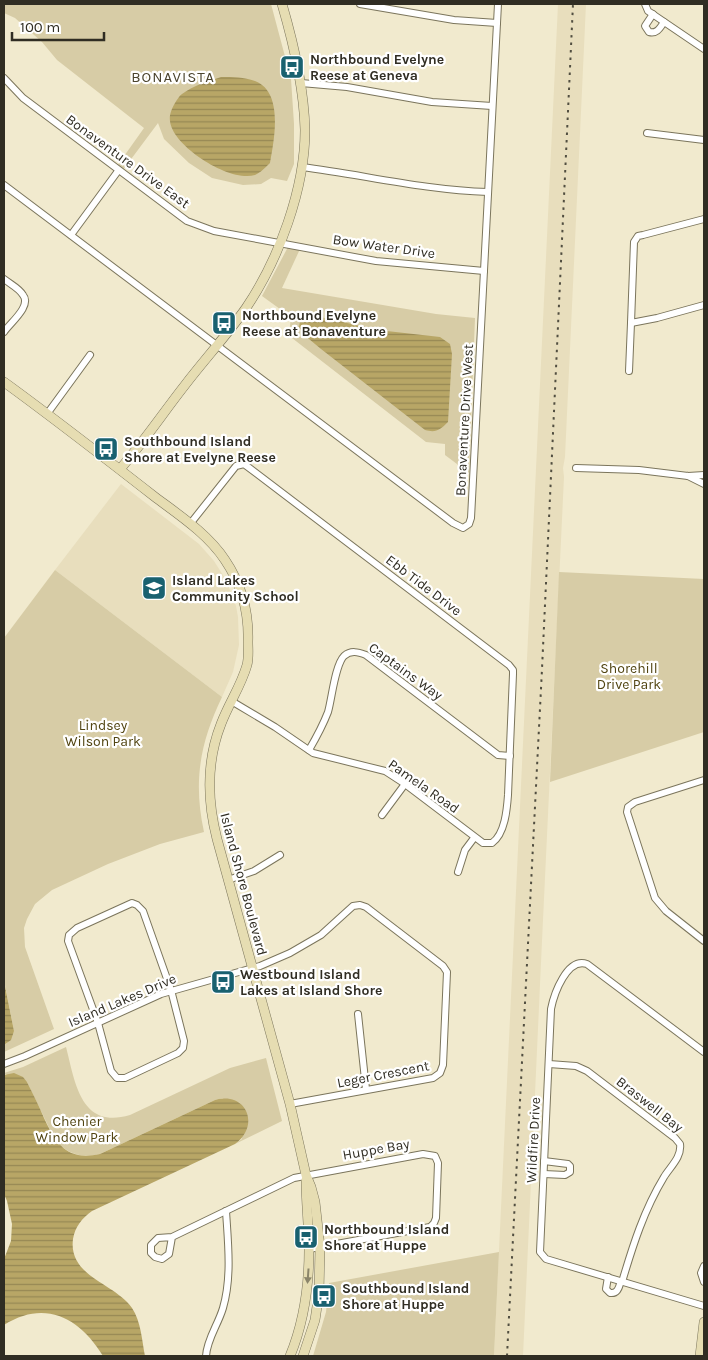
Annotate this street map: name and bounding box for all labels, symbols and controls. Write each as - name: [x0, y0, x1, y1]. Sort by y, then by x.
- scale bar: [12, 10, 105, 42]
- text: 100 m: [20, 18, 60, 36]
- place label: Northbound Evelyne Reese at Geneva: [310, 51, 444, 84]
- bus stop icon: Northbound Evelyne Reese at Geneva: [279, 54, 305, 80]
- district label: BONAVISTA: [131, 68, 215, 86]
- street label: Bonaventure Drive East: [63, 111, 193, 212]
- street label: Bow Water Drive: [332, 231, 436, 262]
- place label: Northbound Evelyne Reese at Bonaventure: [242, 307, 386, 340]
- bus stop icon: Northbound Evelyne Reese at Bonaventure: [211, 310, 237, 336]
- street label: Bonaventure Drive West: [452, 343, 477, 497]
- place label: Southbound Island Shore at Evelyne Reese: [124, 433, 276, 466]
- bus stop icon: Southbound Island Shore at Evelyne Reese: [93, 436, 119, 462]
- street label: Ebb Tide Drive: [382, 551, 465, 619]
- place label: Island Lakes Community School: [172, 572, 299, 605]
- school or university icon: Island Lakes Community School: [141, 575, 167, 601]
- street label: Captains Way: [365, 639, 446, 704]
- park label: Shorehill Drive Park: [597, 660, 661, 693]
- park label: Lindsey Wilson Park: [65, 717, 141, 750]
- street label: Pamela Road: [385, 756, 463, 817]
- street label: Island Shore Boulevard: [216, 811, 271, 957]
- place label: Westbound Island Lakes at Island Shore: [240, 966, 382, 999]
- bus stop icon: Westbound Island Lakes at Island Shore: [210, 969, 236, 995]
- street label: Island Lakes Drive: [66, 970, 179, 1031]
- street label: Leger Crescent: [336, 1057, 431, 1092]
- street label: Braswell Bay: [613, 1073, 687, 1136]
- street label: Wildfire Drive: [523, 1097, 544, 1183]
- park label: Chenier Window Park: [36, 1113, 119, 1146]
- street label: Huppe Bay: [341, 1135, 411, 1164]
- place label: Northbound Island Shore at Huppe: [324, 1221, 449, 1254]
- bus stop icon: Northbound Island Shore at Huppe: [293, 1224, 319, 1250]
- one-way arrow: [304, 1268, 312, 1284]
- place label: Southbound Island Shore at Huppe: [342, 1280, 469, 1313]
- bus stop icon: Southbound Island Shore at Huppe: [311, 1283, 337, 1309]

